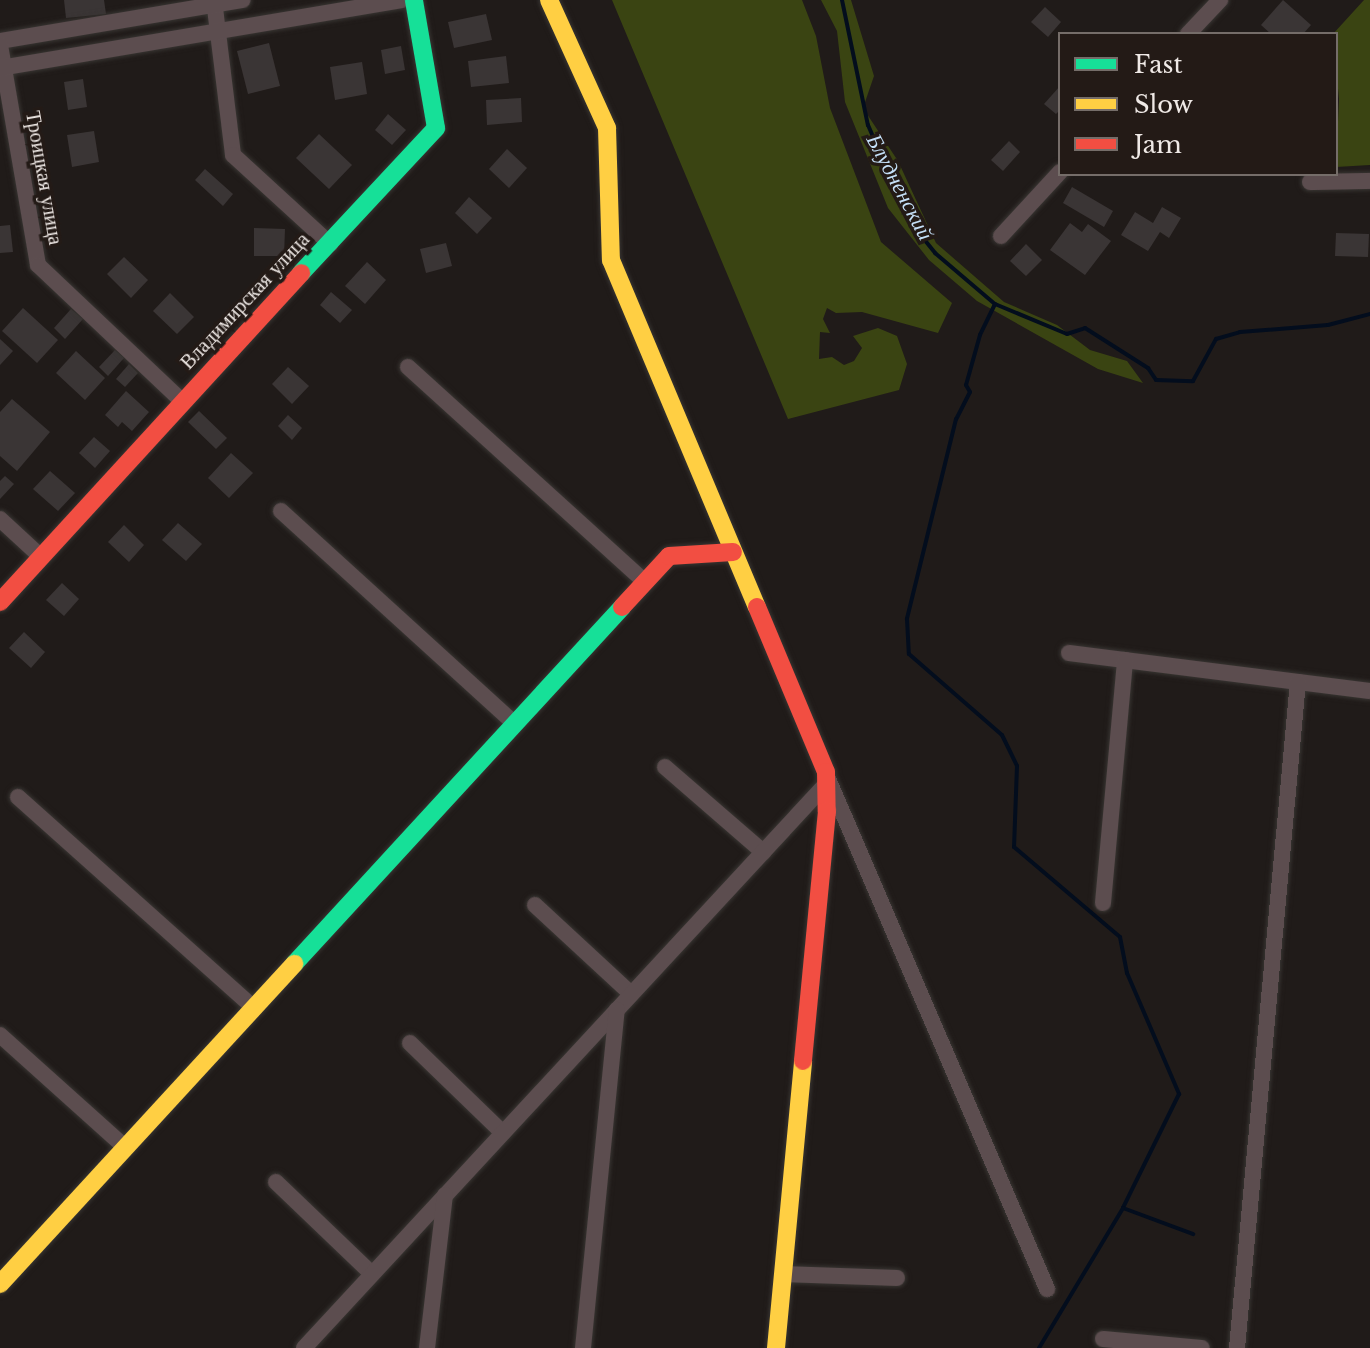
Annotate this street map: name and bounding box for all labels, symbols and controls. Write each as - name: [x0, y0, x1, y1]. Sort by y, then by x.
- legend: [1058, 32, 1338, 176]
- text: Fast: [1134, 50, 1182, 79]
- text: Slow: [1134, 90, 1193, 119]
- street label: Троицкая улица: [20, 109, 68, 247]
- water label: Блудненский: [861, 129, 939, 245]
- text: Jam: [1134, 130, 1182, 159]
- street label: Владимирская улица: [176, 228, 314, 374]

